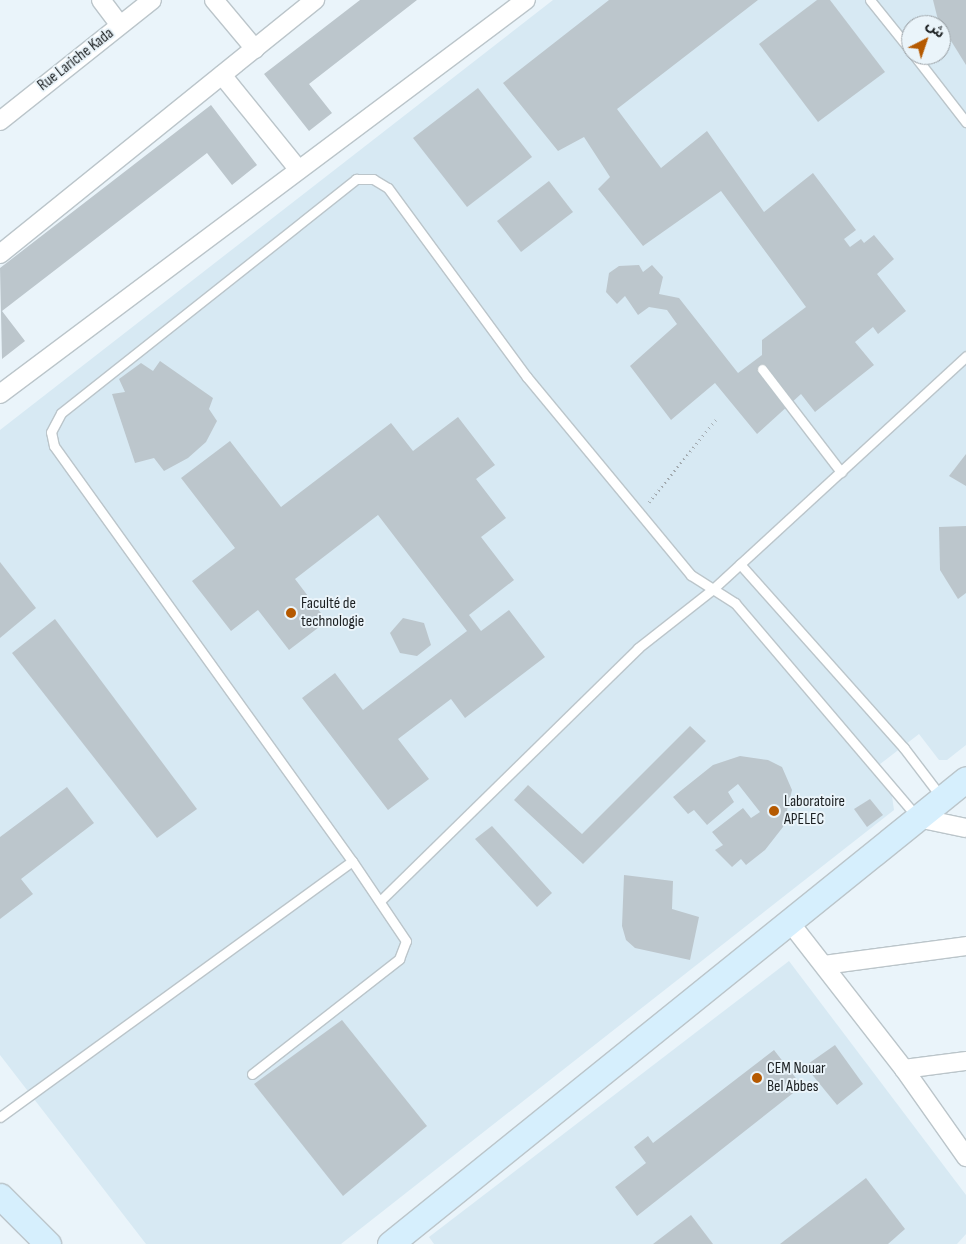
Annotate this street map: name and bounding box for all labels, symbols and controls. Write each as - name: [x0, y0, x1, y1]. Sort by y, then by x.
- north arrow: [901, 15, 951, 65]
- text: ش: [923, 16, 948, 42]
- street label: Rue Lariche Kada: [34, 24, 118, 96]
- place label: Faculté de technologie: [301, 594, 364, 632]
- marker: Faculté de technologie: [285, 607, 297, 619]
- place label: Laboratoire APELEC: [784, 792, 845, 830]
- marker: Laboratoire APELEC: [768, 805, 780, 817]
- place label: CEM Nouar Bel Abbes: [767, 1059, 826, 1097]
- marker: CEM Nouar Bel Abbes: [751, 1072, 763, 1084]

